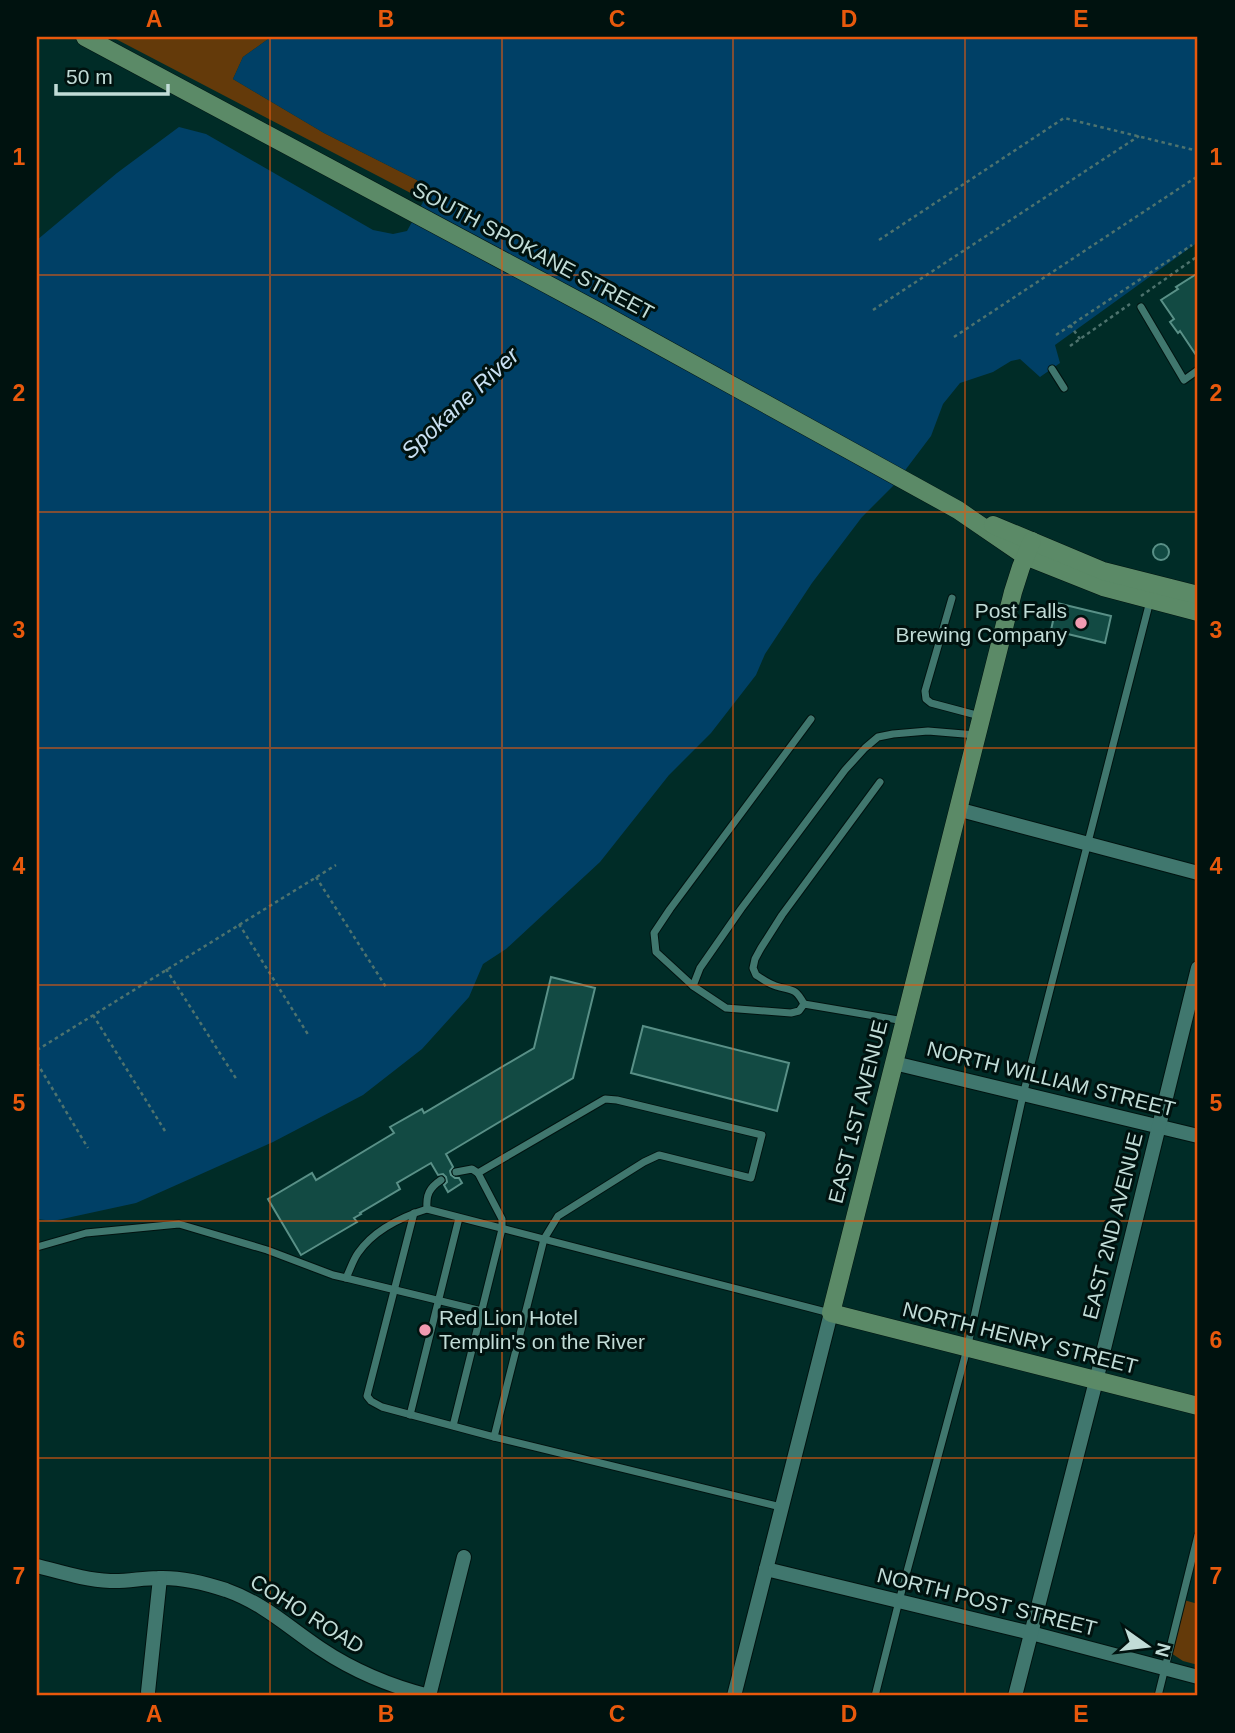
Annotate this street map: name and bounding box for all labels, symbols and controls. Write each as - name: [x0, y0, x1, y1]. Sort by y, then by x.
- text: A: [146, 6, 162, 32]
- text: B: [378, 6, 394, 32]
- text: C: [609, 6, 625, 32]
- text: D: [841, 6, 857, 32]
- text: E: [1073, 6, 1089, 32]
- scale bar: [56, 52, 168, 96]
- text: 50 m: [66, 65, 113, 88]
- text: 1: [13, 144, 26, 170]
- text: 1: [1210, 144, 1223, 170]
- street label: SOUTH SPOKANE STREET: [409, 177, 658, 324]
- water label: Spokane River: [396, 341, 525, 464]
- text: 2: [13, 380, 25, 406]
- text: 2: [1210, 380, 1222, 406]
- place label: Post Falls Brewing Company: [895, 599, 1067, 646]
- marker: Post Falls Brewing Company: [1073, 615, 1089, 631]
- text: 3: [13, 617, 25, 643]
- text: 3: [1210, 617, 1222, 643]
- text: 4: [13, 853, 26, 879]
- text: 4: [1210, 853, 1223, 879]
- street label: EAST 1ST AVENUE: [824, 1018, 891, 1206]
- street label: NORTH WILLIAM STREET: [925, 1036, 1178, 1121]
- text: 5: [13, 1090, 26, 1116]
- text: 5: [1210, 1090, 1223, 1116]
- street label: EAST 2ND AVENUE: [1078, 1130, 1147, 1322]
- street label: NORTH HENRY STREET: [900, 1297, 1140, 1378]
- place label: Red Lion Hotel Templin's on the River: [439, 1306, 645, 1353]
- marker: Red Lion Hotel Templin's on the River: [417, 1322, 433, 1338]
- text: 6: [13, 1327, 25, 1353]
- text: 6: [1210, 1327, 1222, 1353]
- text: 7: [13, 1563, 25, 1589]
- street label: NORTH POST STREET: [875, 1563, 1100, 1640]
- text: 7: [1210, 1563, 1222, 1589]
- street label: COHO ROAD: [246, 1570, 368, 1658]
- north arrow: [1112, 1610, 1182, 1680]
- text: N: [1151, 1641, 1175, 1659]
- text: A: [146, 1701, 162, 1727]
- text: B: [378, 1701, 394, 1727]
- text: C: [609, 1701, 625, 1727]
- text: D: [841, 1701, 857, 1727]
- text: E: [1073, 1701, 1089, 1727]

